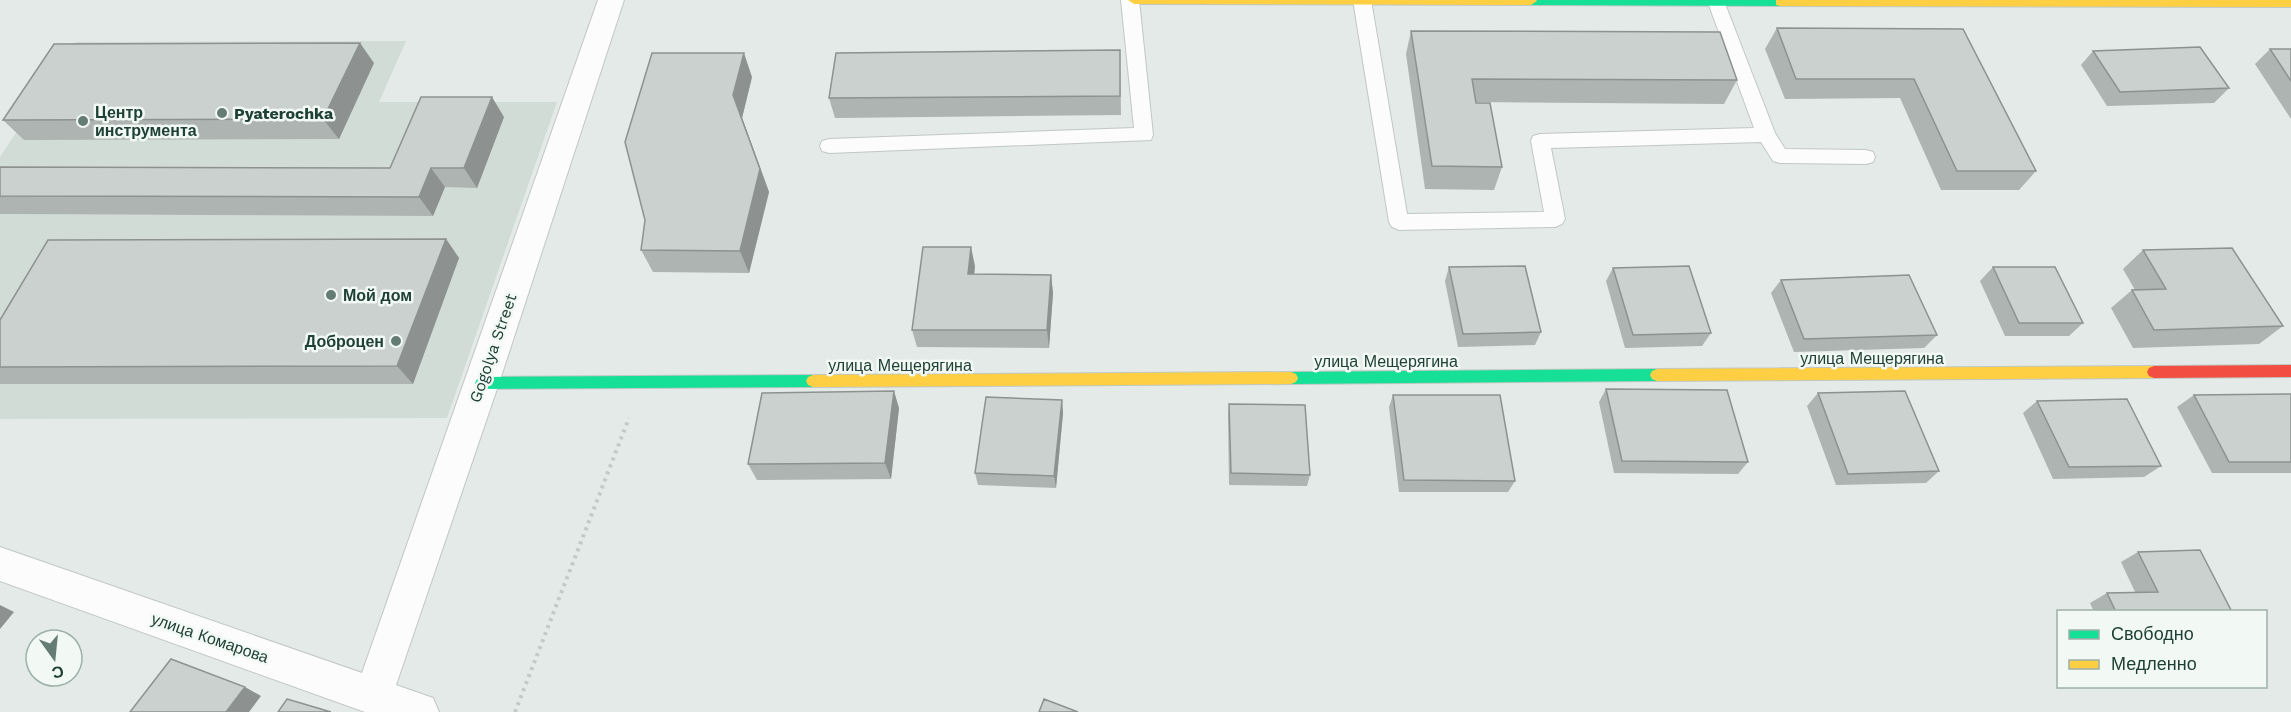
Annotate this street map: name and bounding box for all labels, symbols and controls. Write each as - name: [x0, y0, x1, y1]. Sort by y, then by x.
- place label: Центр инструмента: [95, 103, 197, 140]
- place label: Pyaterochka: [234, 104, 334, 123]
- marker: Pyaterochka: [215, 106, 229, 120]
- marker: Центр инструмента: [76, 114, 90, 128]
- place label: Мой дом: [343, 286, 412, 305]
- marker: Мой дом: [324, 288, 338, 302]
- street label: Gogolya Street: [465, 291, 521, 405]
- place label: Доброцен: [305, 332, 384, 351]
- marker: Доброцен: [389, 334, 403, 348]
- street label: улица Мещерягина: [1800, 349, 1944, 368]
- street label: улица Мещерягина: [1314, 352, 1458, 371]
- street label: улица Мещерягина: [828, 356, 972, 375]
- street label: улица Комарова: [149, 609, 271, 667]
- legend: [2057, 610, 2267, 688]
- text: Свободно: [2111, 623, 2194, 644]
- north arrow: [24, 628, 84, 688]
- text: Медленно: [2111, 653, 2197, 674]
- text: С: [49, 661, 66, 683]

